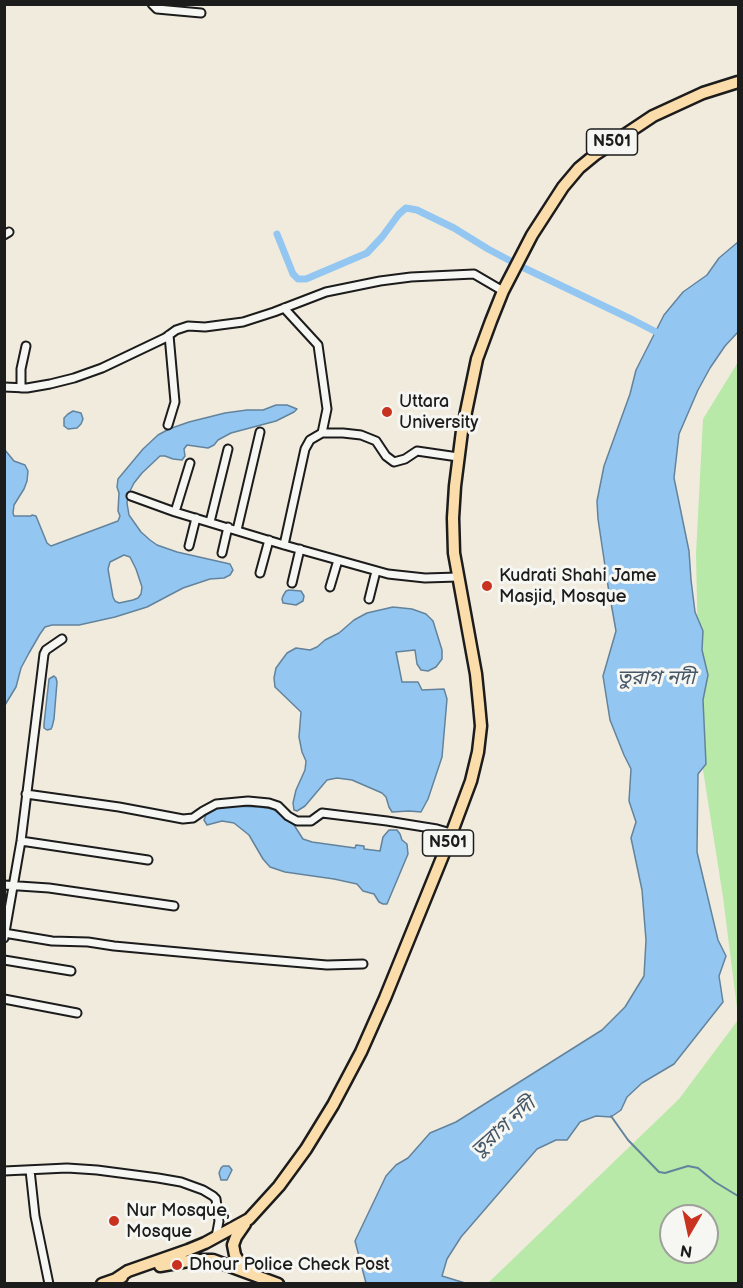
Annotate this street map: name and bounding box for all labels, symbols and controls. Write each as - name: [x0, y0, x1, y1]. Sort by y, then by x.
- road number: N501: [586, 129, 638, 155]
- place label: Uttara University: [399, 391, 478, 434]
- marker: Uttara University: [380, 405, 394, 419]
- place label: Kudrati Shahi Jame Masjid, Mosque: [499, 565, 656, 608]
- marker: Kudrati Shahi Jame Masjid, Mosque: [480, 579, 494, 593]
- water label: তুরাগ নদী: [617, 667, 695, 691]
- road number: N501: [422, 830, 474, 856]
- water label: তুরাগ নদী: [467, 1093, 541, 1163]
- place label: Nur Mosque, Mosque: [126, 1200, 230, 1242]
- north arrow: [659, 1204, 719, 1264]
- marker: Nur Mosque, Mosque: [107, 1214, 121, 1228]
- text: N: [679, 1240, 694, 1261]
- place label: Dhour Police Check Post: [189, 1254, 390, 1276]
- marker: Dhour Police Check Post: [170, 1258, 184, 1272]

